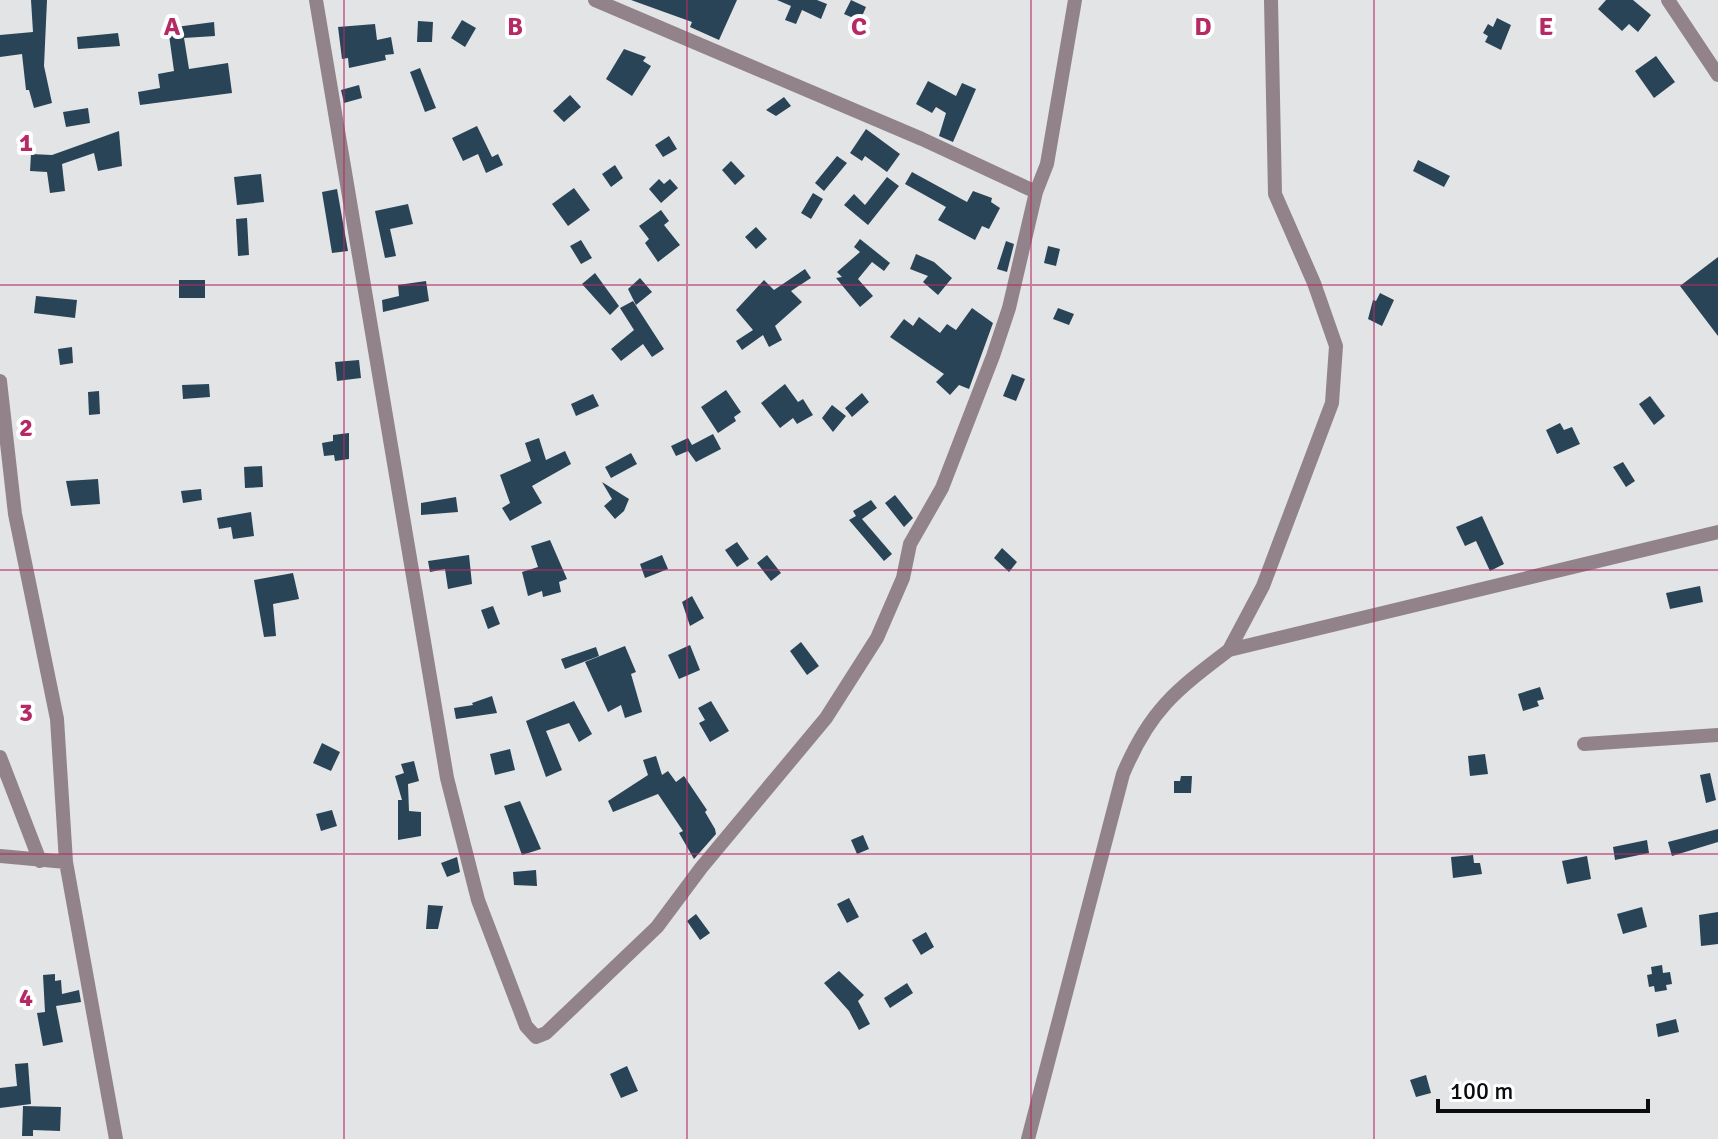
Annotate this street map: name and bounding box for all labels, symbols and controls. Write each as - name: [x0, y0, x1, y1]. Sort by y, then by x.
- text: A: [164, 11, 181, 43]
- text: B: [507, 11, 523, 43]
- text: C: [851, 11, 867, 43]
- text: D: [1194, 11, 1212, 43]
- text: E: [1539, 11, 1553, 43]
- text: 1: [19, 127, 33, 159]
- text: 2: [19, 412, 33, 444]
- text: 3: [19, 697, 33, 729]
- text: 4: [19, 982, 33, 1014]
- scale bar: [1438, 1063, 1648, 1113]
- text: 100 m: [1450, 1076, 1513, 1106]

